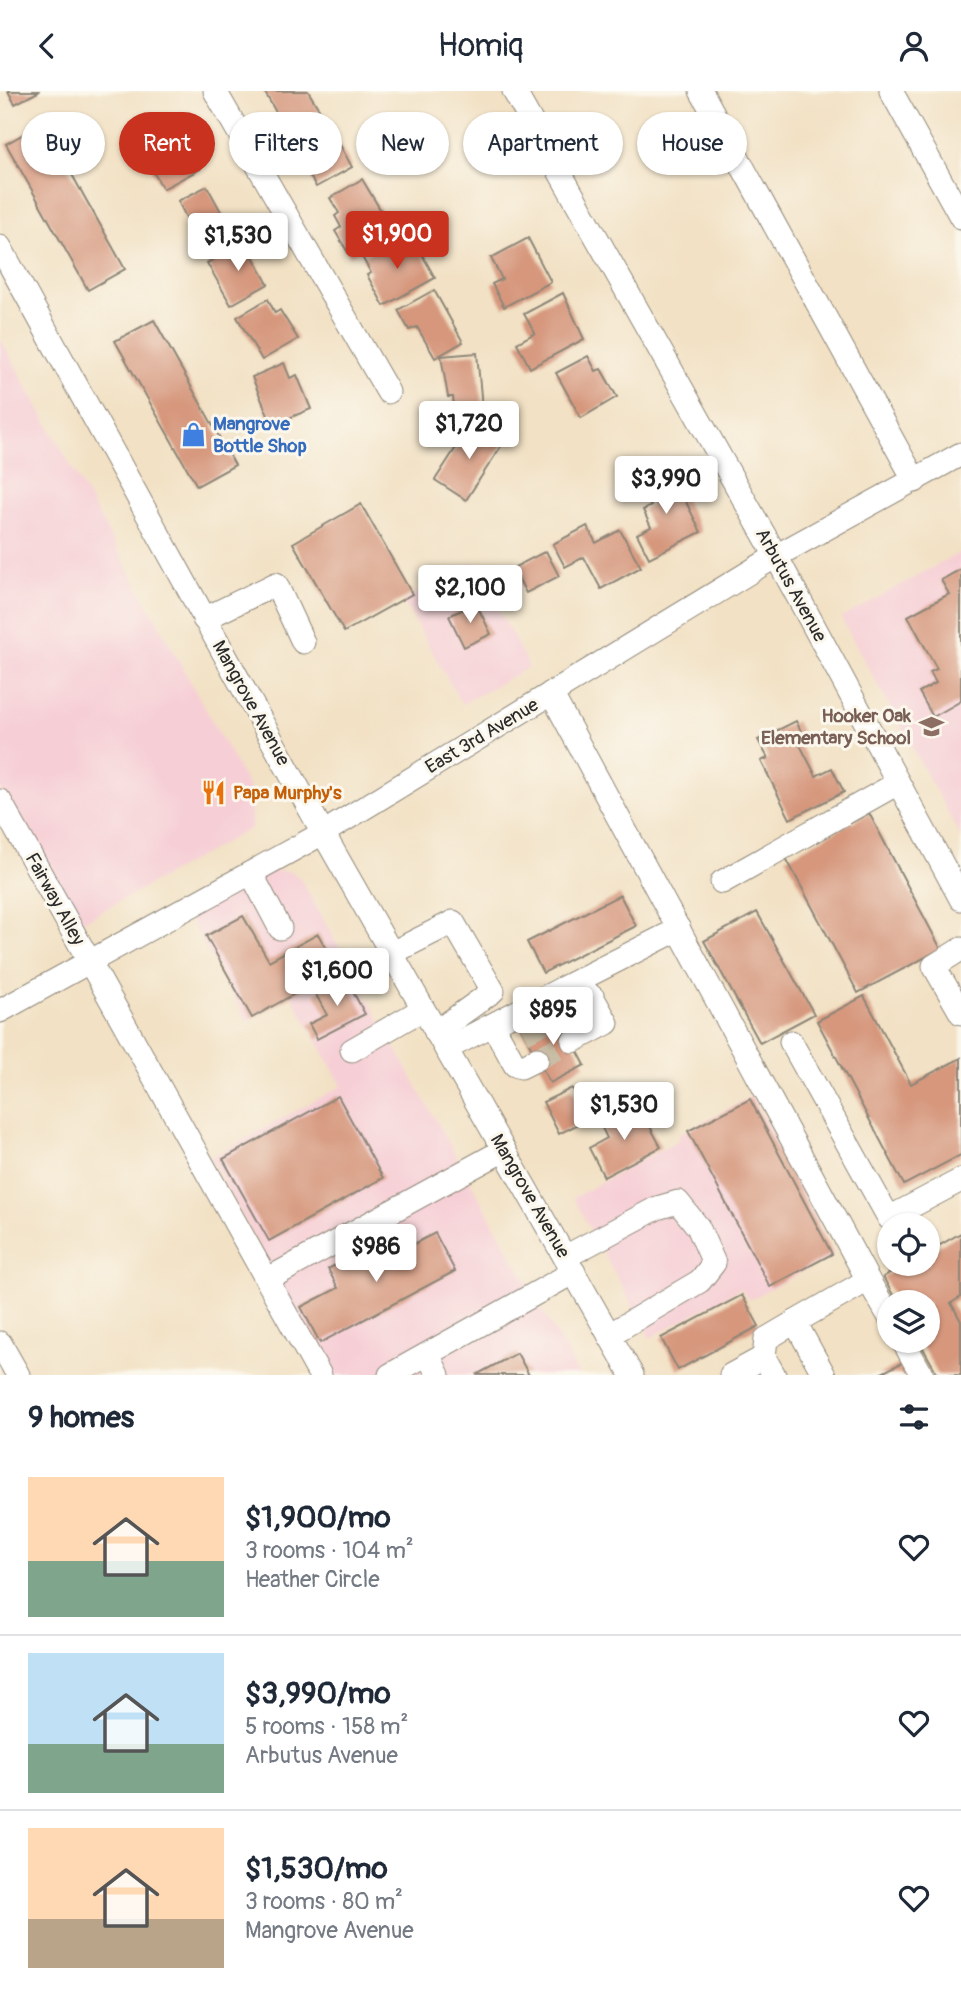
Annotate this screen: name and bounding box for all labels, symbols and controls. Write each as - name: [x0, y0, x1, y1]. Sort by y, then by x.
- text: Homiq: [438, 26, 523, 66]
- icon: back: [28, 27, 66, 65]
- icon: person: [895, 27, 933, 65]
- chip: Buy: [21, 112, 105, 175]
- chip: Rent: [119, 112, 215, 175]
- chip: Filters: [229, 112, 342, 175]
- chip: New: [356, 112, 449, 175]
- chip: Apartment: [463, 112, 623, 175]
- chip: House: [637, 112, 747, 175]
- pin: $1,900: [340, 211, 454, 271]
- pin: $1,530: [181, 213, 295, 273]
- text: $1,900: [362, 219, 432, 248]
- text: $1,530: [204, 221, 272, 250]
- pin: $1,720: [412, 401, 526, 461]
- text: $1,720: [435, 409, 503, 438]
- place label: Mangrove Bottle Shop: [213, 412, 307, 458]
- shop icon: Mangrove Bottle Shop: [179, 421, 207, 449]
- pin: $3,990: [609, 457, 723, 516]
- text: $3,990: [631, 464, 701, 493]
- street label: Arbutus Avenue: [750, 524, 832, 647]
- pin: $2,100: [413, 566, 527, 625]
- text: $2,100: [434, 573, 506, 602]
- street label: Mangrove Avenue: [207, 636, 296, 770]
- street label: East 3rd Avenue: [421, 692, 544, 779]
- place label: Hooker Oak Elementary School: [761, 704, 912, 750]
- school or university icon: Hooker Oak Elementary School: [917, 713, 945, 741]
- restaurant icon: Papa Murphy's: [199, 779, 227, 807]
- place label: Papa Murphy's: [233, 781, 342, 805]
- street label: Fairway Alley: [20, 849, 90, 949]
- pin: $1,600: [280, 949, 394, 1008]
- text: $1,600: [301, 956, 373, 985]
- pin: $895: [512, 988, 594, 1047]
- text: $895: [529, 995, 577, 1024]
- pin: $1,530: [567, 1083, 681, 1142]
- text: $1,530: [590, 1090, 658, 1119]
- street label: Mangrove Avenue: [485, 1130, 576, 1263]
- map controls: [877, 1213, 940, 1353]
- button: locate: [877, 1213, 940, 1276]
- pin: $986: [335, 1225, 417, 1284]
- text: $986: [351, 1232, 401, 1261]
- button: layers: [877, 1290, 940, 1353]
- icon: filters: [895, 1398, 933, 1436]
- text: 9 homes: [28, 1399, 134, 1436]
- text: $1,900/mo: [245, 1499, 391, 1536]
- icon: home: [84, 1505, 168, 1589]
- icon: heart: [895, 1528, 933, 1566]
- text: 3 rooms · 104 m²: [245, 1536, 414, 1565]
- text: Heather Circle: [245, 1565, 380, 1594]
- text: $3,990/mo: [245, 1675, 391, 1712]
- icon: home: [84, 1681, 168, 1765]
- icon: heart: [895, 1704, 933, 1742]
- text: 5 rooms · 158 m²: [245, 1712, 408, 1741]
- text: Arbutus Avenue: [245, 1741, 398, 1770]
- text: $1,530/mo: [245, 1850, 388, 1887]
- icon: home: [84, 1856, 168, 1940]
- icon: heart: [895, 1879, 933, 1917]
- text: 3 rooms · 80 m²: [245, 1887, 403, 1916]
- text: Mangrove Avenue: [245, 1916, 414, 1945]

